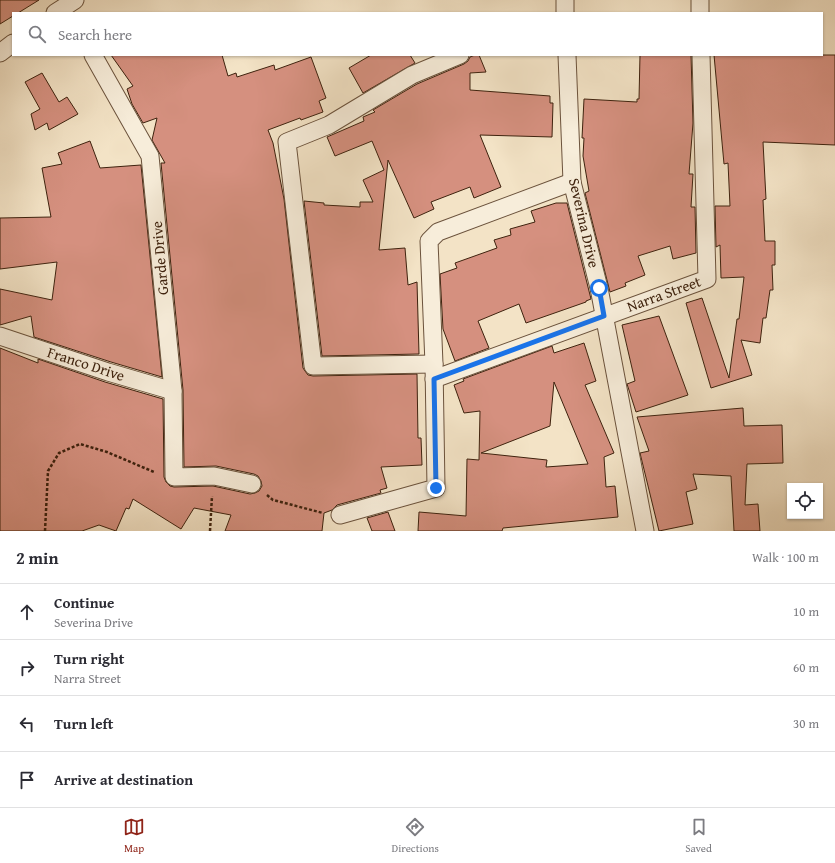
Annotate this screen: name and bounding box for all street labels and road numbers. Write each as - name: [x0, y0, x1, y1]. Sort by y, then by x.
- street label: Severina Drive: [564, 176, 605, 270]
- street label: Garde Drive: [146, 220, 173, 296]
- street label: Narra Street: [624, 270, 704, 317]
- street label: Franco Drive: [45, 341, 128, 386]

